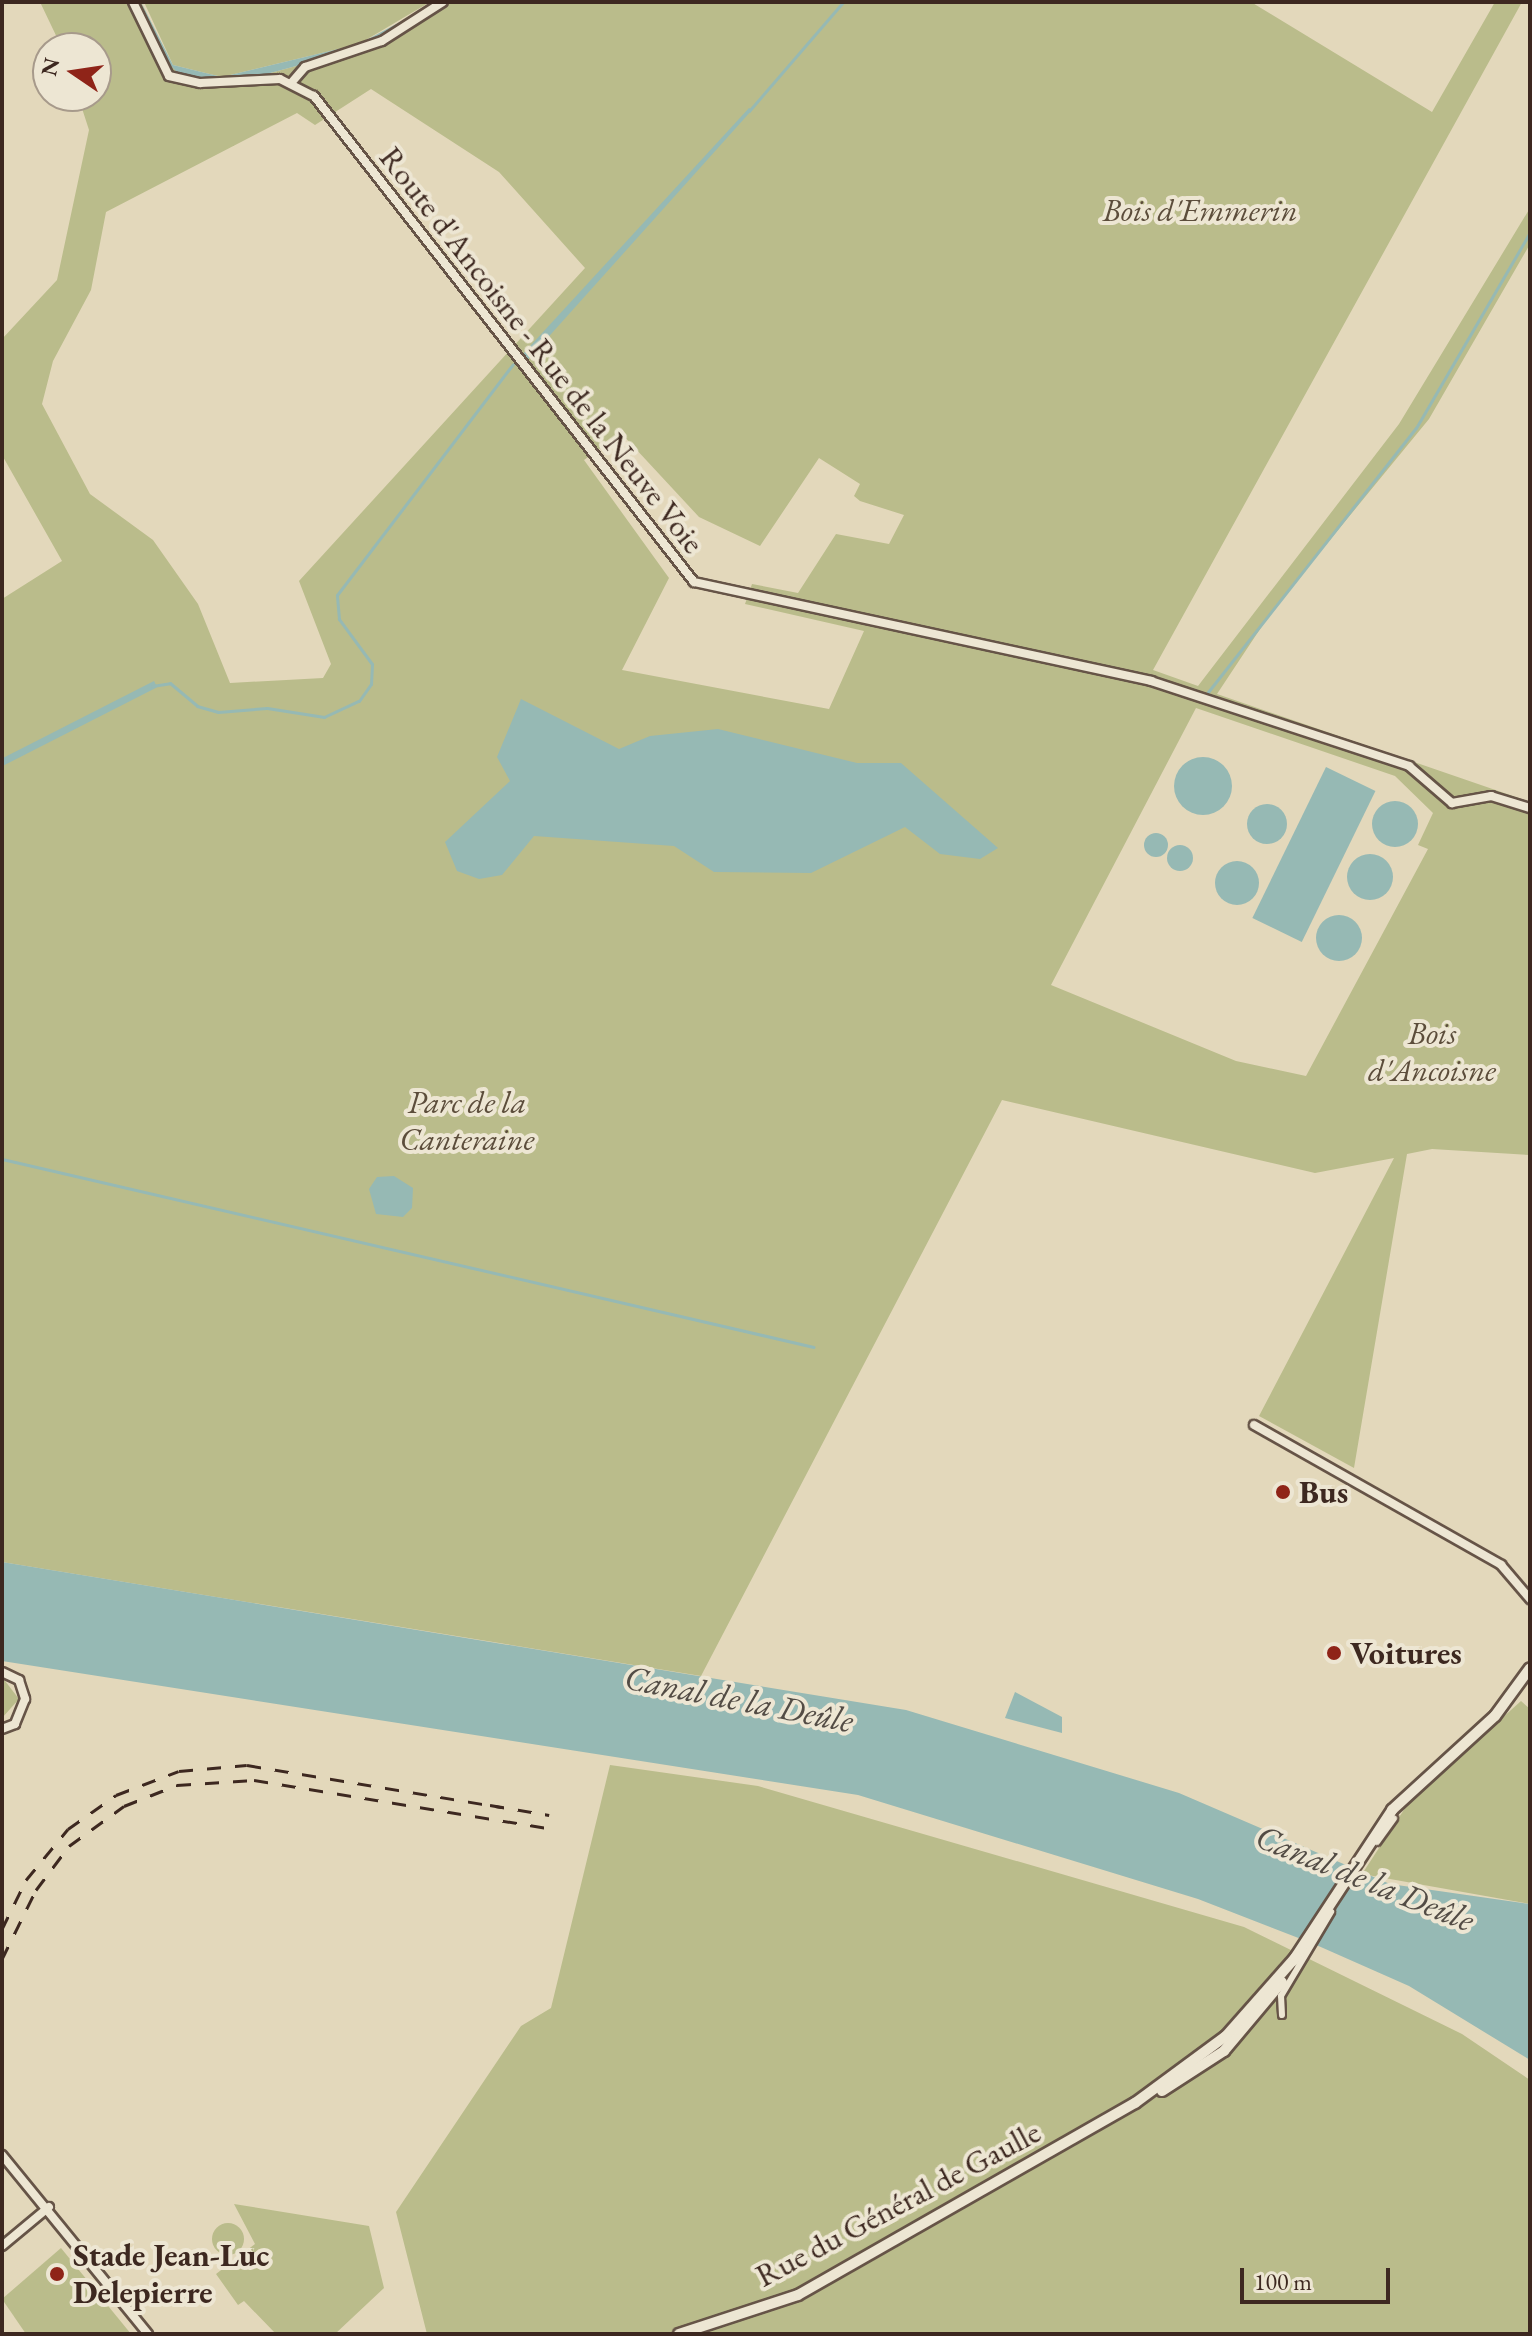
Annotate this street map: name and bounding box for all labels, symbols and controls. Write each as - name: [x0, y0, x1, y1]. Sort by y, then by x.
- north arrow: [32, 32, 112, 112]
- text: N: [34, 55, 66, 79]
- street label: Route d'Ancoisne - Rue de la Neuve Voie: [371, 139, 713, 561]
- park label: Bois d'Emmerin: [1102, 191, 1298, 229]
- park label: Bois d'Ancoisne: [1368, 1015, 1496, 1090]
- park label: Parc de la Canteraine: [399, 1084, 535, 1159]
- place label: Bus: [1299, 1473, 1348, 1511]
- marker: Bus: [1274, 1483, 1292, 1501]
- place label: Voitures: [1350, 1634, 1462, 1672]
- marker: Voitures: [1325, 1644, 1343, 1662]
- water label: Canal de la Deûle: [621, 1657, 857, 1741]
- water label: Canal de la Deûle: [1250, 1816, 1480, 1940]
- street label: Rue du Général de Gaulle: [749, 2113, 1047, 2295]
- place label: Stade Jean-Luc Delepierre: [73, 2237, 269, 2312]
- scale bar: [1244, 2252, 1394, 2302]
- marker: Stade Jean-Luc Delepierre: [48, 2265, 66, 2283]
- text: 100 m: [1254, 2266, 1312, 2297]

